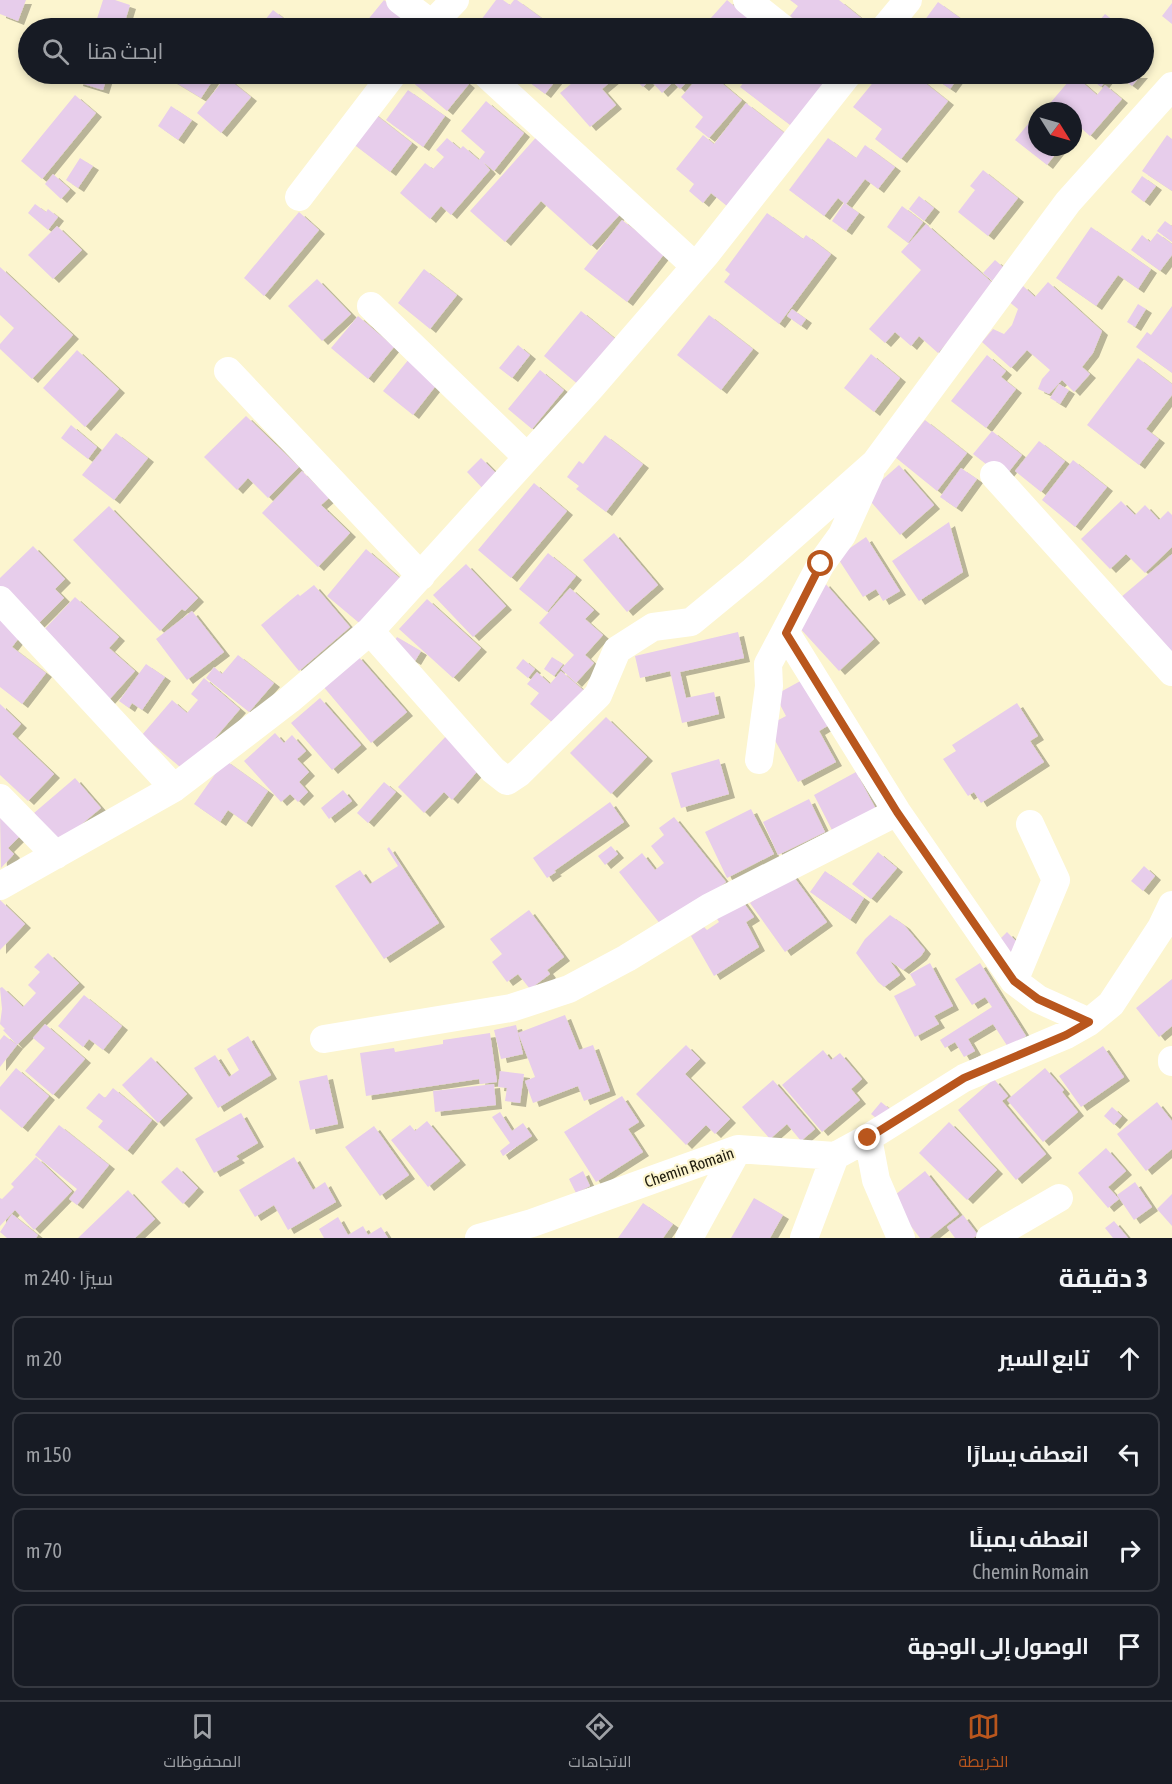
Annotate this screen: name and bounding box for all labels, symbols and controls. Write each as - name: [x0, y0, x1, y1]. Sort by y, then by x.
- search box: [18, 18, 1154, 84]
- icon: search: [39, 35, 72, 68]
- text: ابحث هنا: [87, 38, 164, 64]
- north arrow: [1028, 102, 1082, 156]
- route start: [807, 550, 833, 576]
- route end: [854, 1124, 880, 1150]
- street label: Chemin Romain: [642, 1143, 736, 1191]
- text: 3 دقيقة: [1059, 1263, 1148, 1293]
- text: سيرًا · 240 m: [24, 1266, 113, 1289]
- icon: ahead: [1113, 1342, 1146, 1375]
- text: تابع السير: [999, 1345, 1089, 1371]
- text: 20 m: [26, 1347, 62, 1370]
- icon: left: [1113, 1438, 1146, 1471]
- text: انعطف يسارًا: [966, 1441, 1089, 1467]
- text: 150 m: [26, 1443, 71, 1466]
- text: انعطف يمينًا: [969, 1526, 1089, 1552]
- icon: right: [1113, 1534, 1146, 1567]
- text: 70 m: [26, 1539, 62, 1562]
- text: Chemin Romain: [972, 1560, 1089, 1583]
- icon: arrive: [1113, 1630, 1146, 1663]
- text: الوصول إلى الوجهة: [908, 1633, 1089, 1659]
- tab: المحفوظات: [163, 1710, 241, 1776]
- tab: الاتجاهات: [568, 1710, 632, 1776]
- tab: الخريطة: [959, 1710, 1009, 1776]

